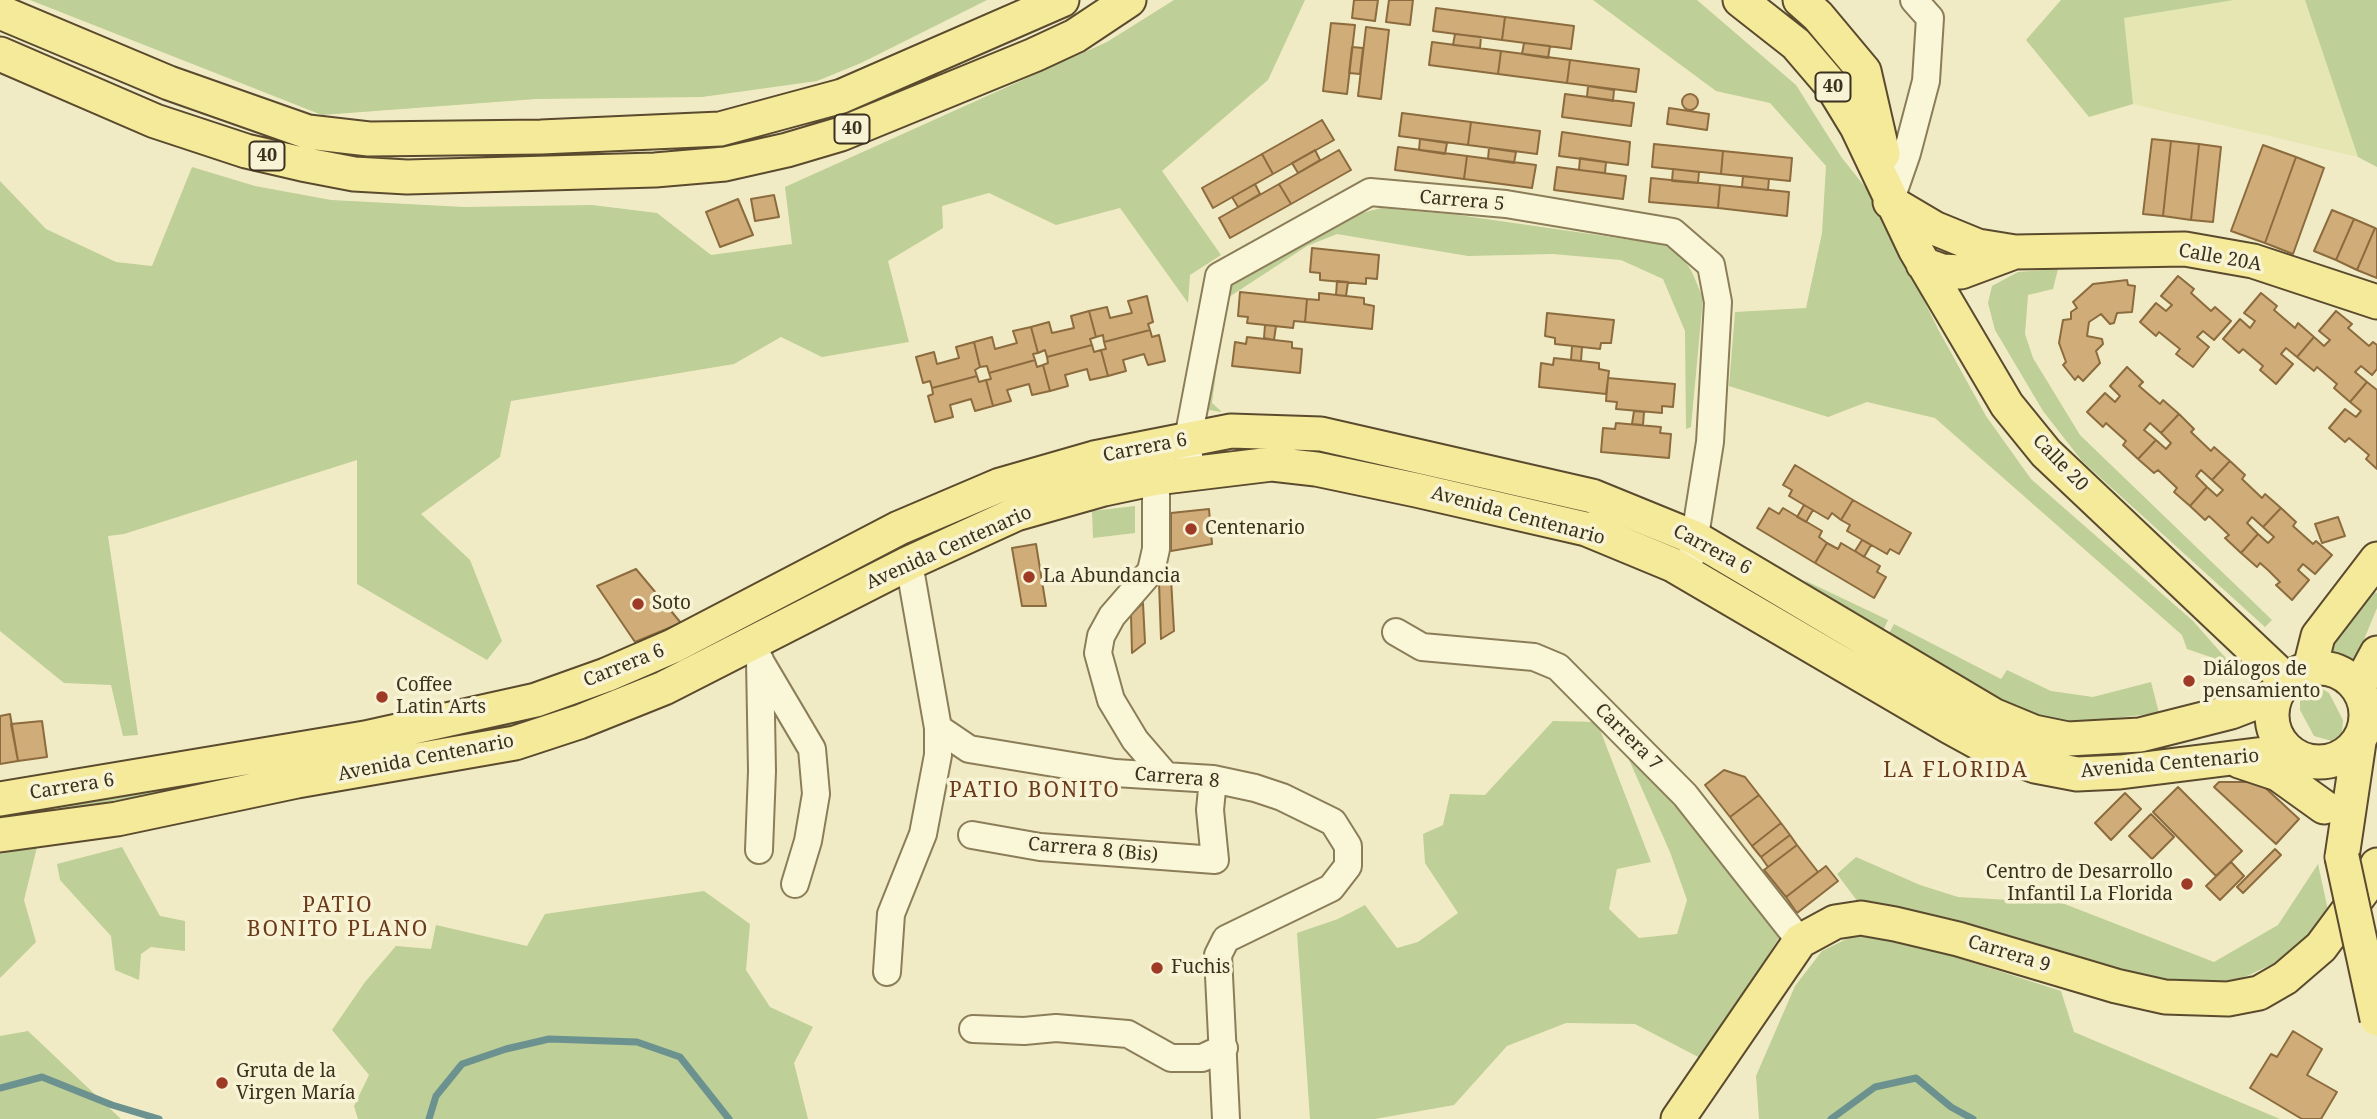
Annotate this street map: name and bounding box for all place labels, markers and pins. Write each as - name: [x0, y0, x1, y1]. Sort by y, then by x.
- place label: Centenario: [1205, 518, 1305, 540]
- marker: Centenario: [1183, 521, 1199, 537]
- place label: La Abundancia: [1043, 566, 1181, 588]
- marker: La Abundancia: [1021, 569, 1037, 585]
- place label: Soto: [652, 593, 691, 615]
- marker: Soto: [630, 596, 646, 612]
- place label: Diálogos de pensamiento: [2203, 659, 2320, 703]
- marker: Diálogos de pensamiento: [2181, 673, 2197, 689]
- place label: Coffee Latin Arts: [396, 675, 486, 719]
- marker: Coffee Latin Arts: [374, 689, 390, 705]
- place label: Centro de Desarrollo Infantil La Florida: [1986, 862, 2173, 906]
- marker: Centro de Desarrollo Infantil La Florida: [2179, 876, 2195, 892]
- place label: Fuchis: [1171, 957, 1230, 979]
- marker: Fuchis: [1149, 960, 1165, 976]
- place label: Gruta de la Virgen María: [236, 1061, 356, 1105]
- marker: Gruta de la Virgen María: [214, 1075, 230, 1091]

